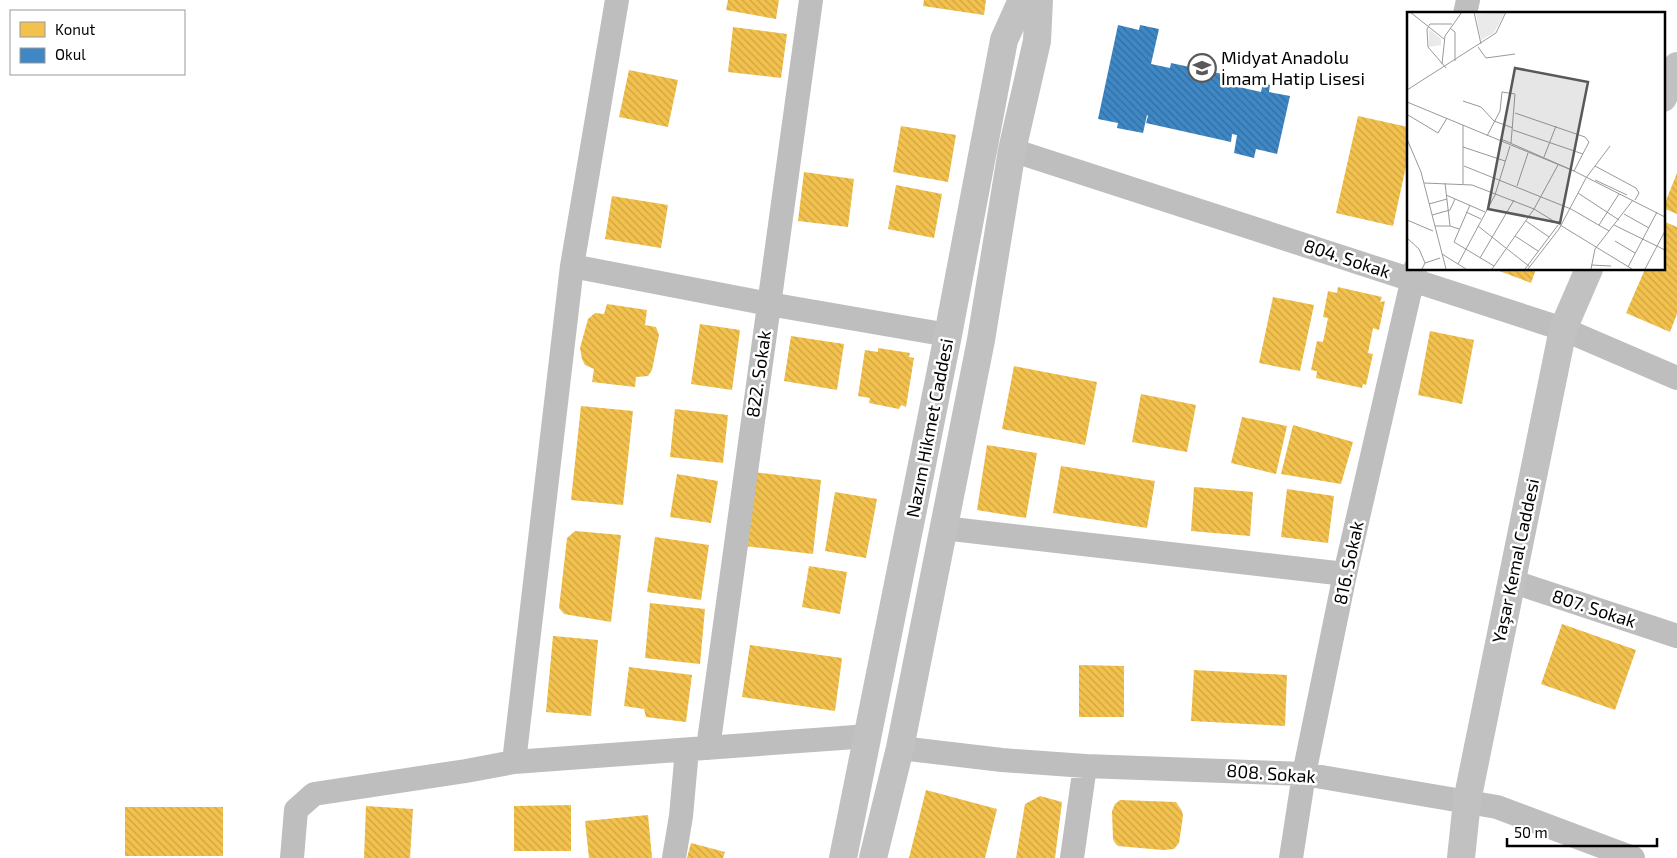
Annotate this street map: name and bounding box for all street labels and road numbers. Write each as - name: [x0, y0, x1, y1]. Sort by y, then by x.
- street label: 804. Sokak: [1301, 234, 1393, 282]
- street label: 822. Sokak: [741, 329, 775, 419]
- street label: Nazım Hikmet Caddesi: [901, 336, 957, 519]
- street label: Yaşar Kemal Caddesi: [1487, 477, 1544, 645]
- street label: 816. Sokak: [1328, 519, 1368, 607]
- street label: 807. Sokak: [1550, 584, 1639, 632]
- street label: 808. Sokak: [1226, 759, 1316, 787]

